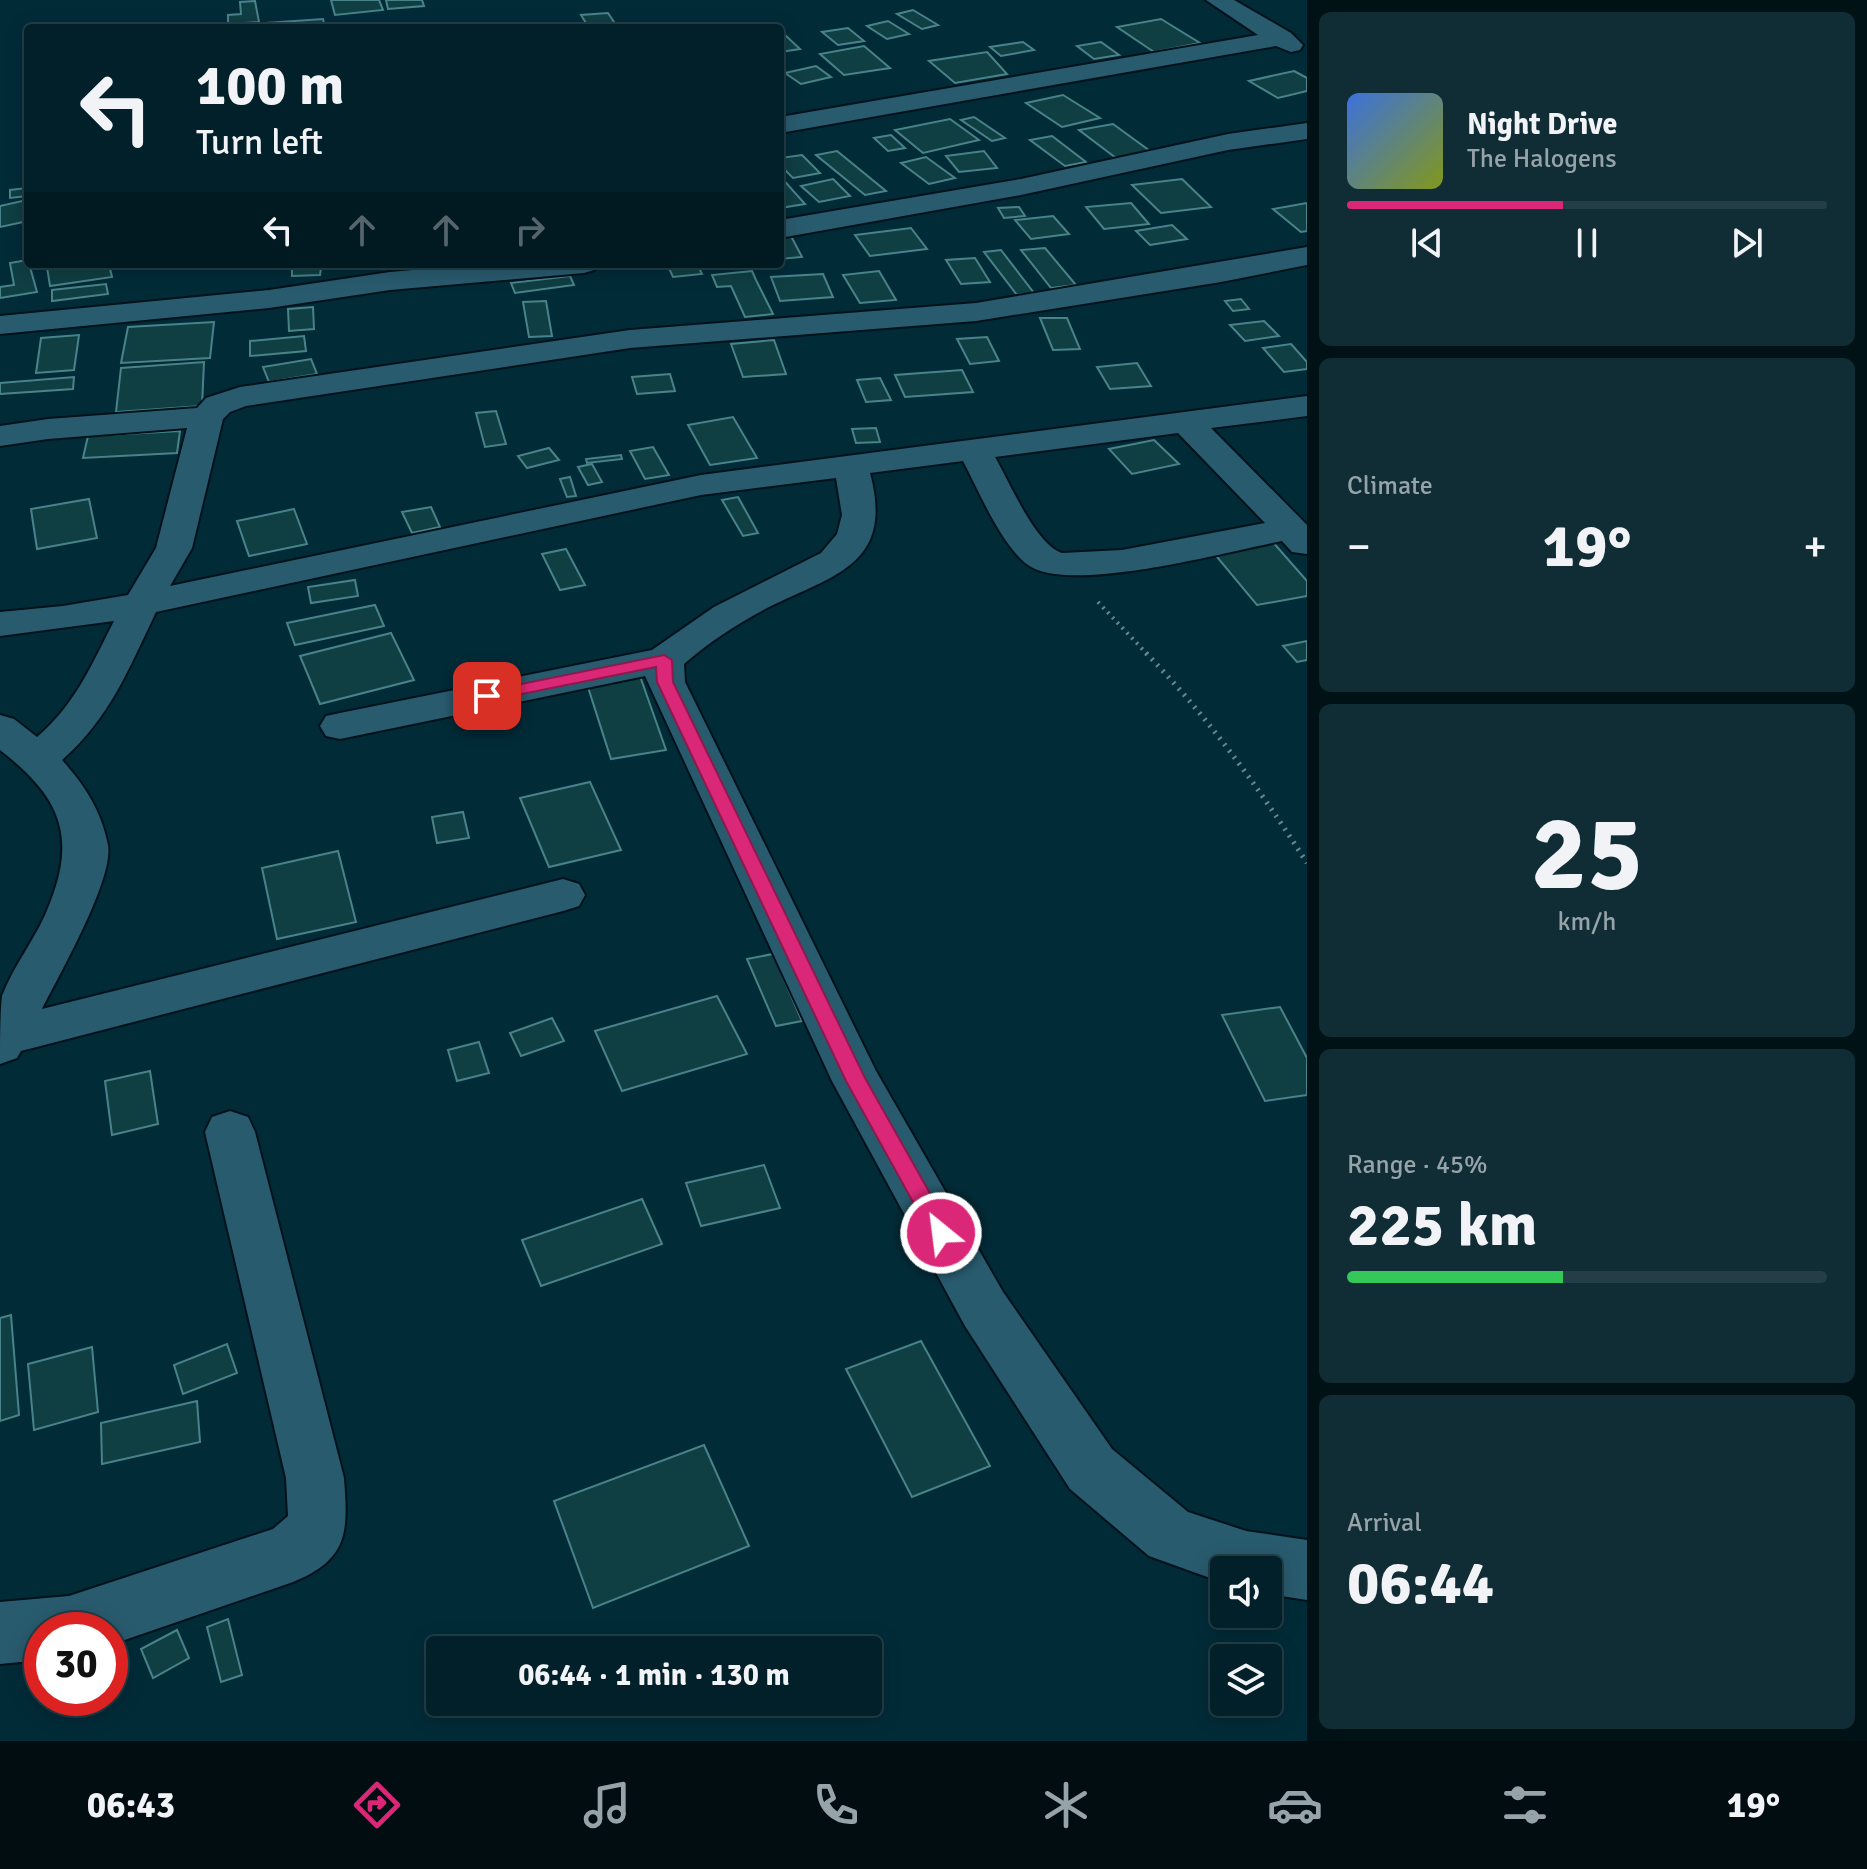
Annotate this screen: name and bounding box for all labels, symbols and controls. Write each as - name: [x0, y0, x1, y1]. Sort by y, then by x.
- text: 100 m: [196, 51, 344, 120]
- icon: left: [64, 56, 168, 160]
- text: Night Drive: [1467, 106, 1617, 143]
- text: Turn left: [196, 120, 323, 165]
- text: The Halogens: [1467, 143, 1617, 175]
- icon: left: [256, 208, 300, 252]
- icon: ahead: [340, 208, 384, 252]
- icon: ahead: [424, 208, 468, 252]
- icon: right: [508, 208, 552, 252]
- icon: previous: [1405, 221, 1449, 265]
- icon: pause: [1565, 221, 1609, 265]
- icon: next: [1725, 221, 1769, 265]
- text: Climate: [1347, 470, 1433, 502]
- text: 19°: [1543, 510, 1631, 584]
- text: −: [1347, 520, 1371, 574]
- text: +: [1803, 520, 1827, 574]
- pin: [453, 662, 521, 730]
- icon: arrive: [465, 674, 509, 718]
- text: 25: [1531, 790, 1643, 918]
- text: km/h: [1558, 906, 1616, 938]
- text: Range · 45%: [1347, 1149, 1488, 1181]
- text: 225 km: [1347, 1189, 1537, 1263]
- position arrow: [899, 1191, 983, 1275]
- text: Arrival: [1347, 1507, 1422, 1539]
- text: 06:44: [1347, 1547, 1494, 1621]
- map controls: [1210, 1556, 1282, 1716]
- button: sound: [1210, 1556, 1282, 1628]
- speed limit sign: 30: [24, 1612, 128, 1716]
- button: layers: [1210, 1644, 1282, 1716]
- text: 06:44 · 1 min · 130 m: [518, 1657, 790, 1694]
- icon: directions: [349, 1777, 405, 1833]
- icon: music: [579, 1777, 635, 1833]
- icon: phone: [808, 1777, 864, 1833]
- icon: climate: [1038, 1777, 1094, 1833]
- icon: car: [1267, 1777, 1323, 1833]
- icon: filters: [1497, 1777, 1553, 1833]
- text: 06:43: [87, 1783, 175, 1828]
- text: 19°: [1727, 1783, 1780, 1828]

